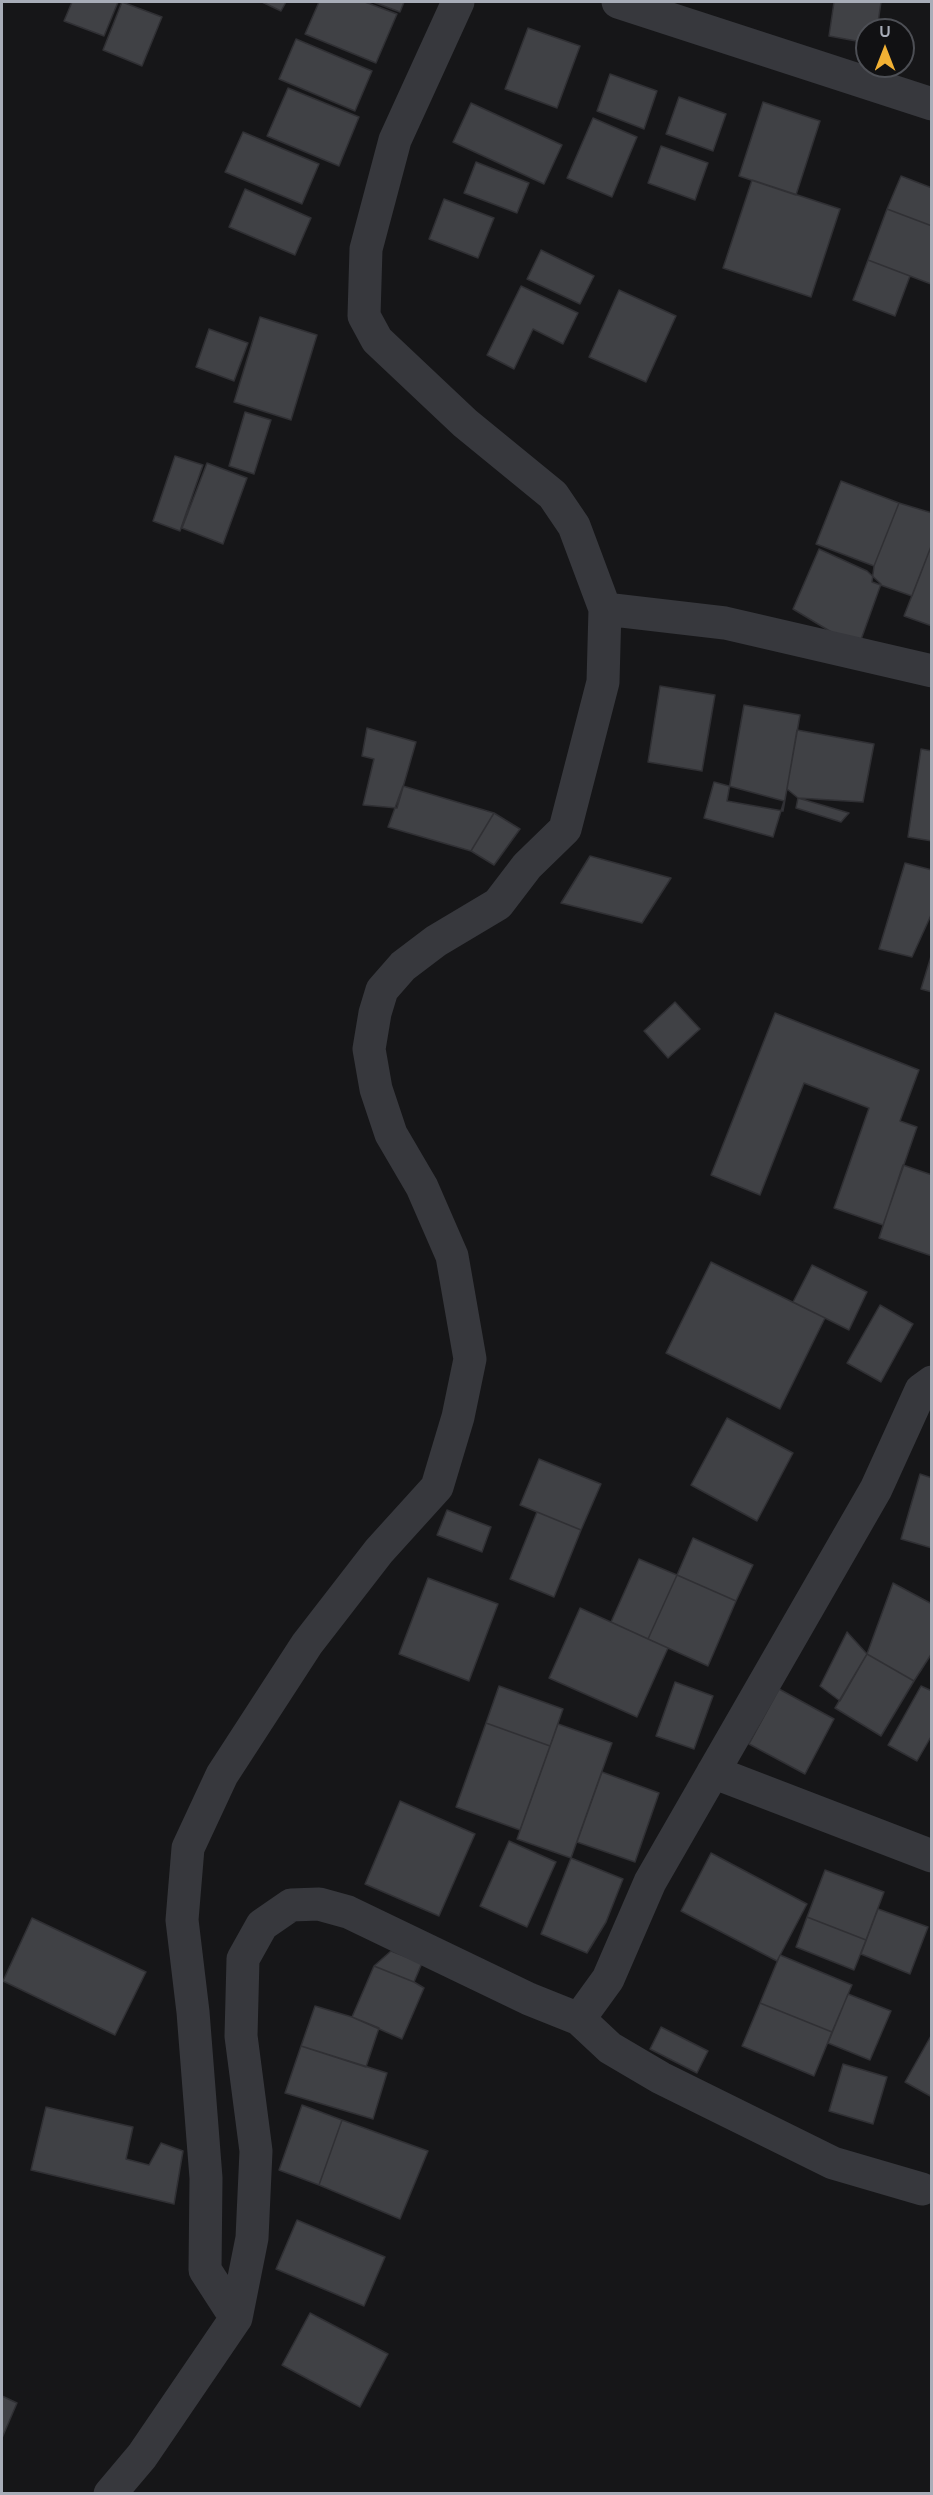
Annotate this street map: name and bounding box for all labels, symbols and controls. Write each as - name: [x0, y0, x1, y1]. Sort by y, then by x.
- north arrow: [855, 18, 915, 78]
- text: U: [879, 22, 891, 41]

